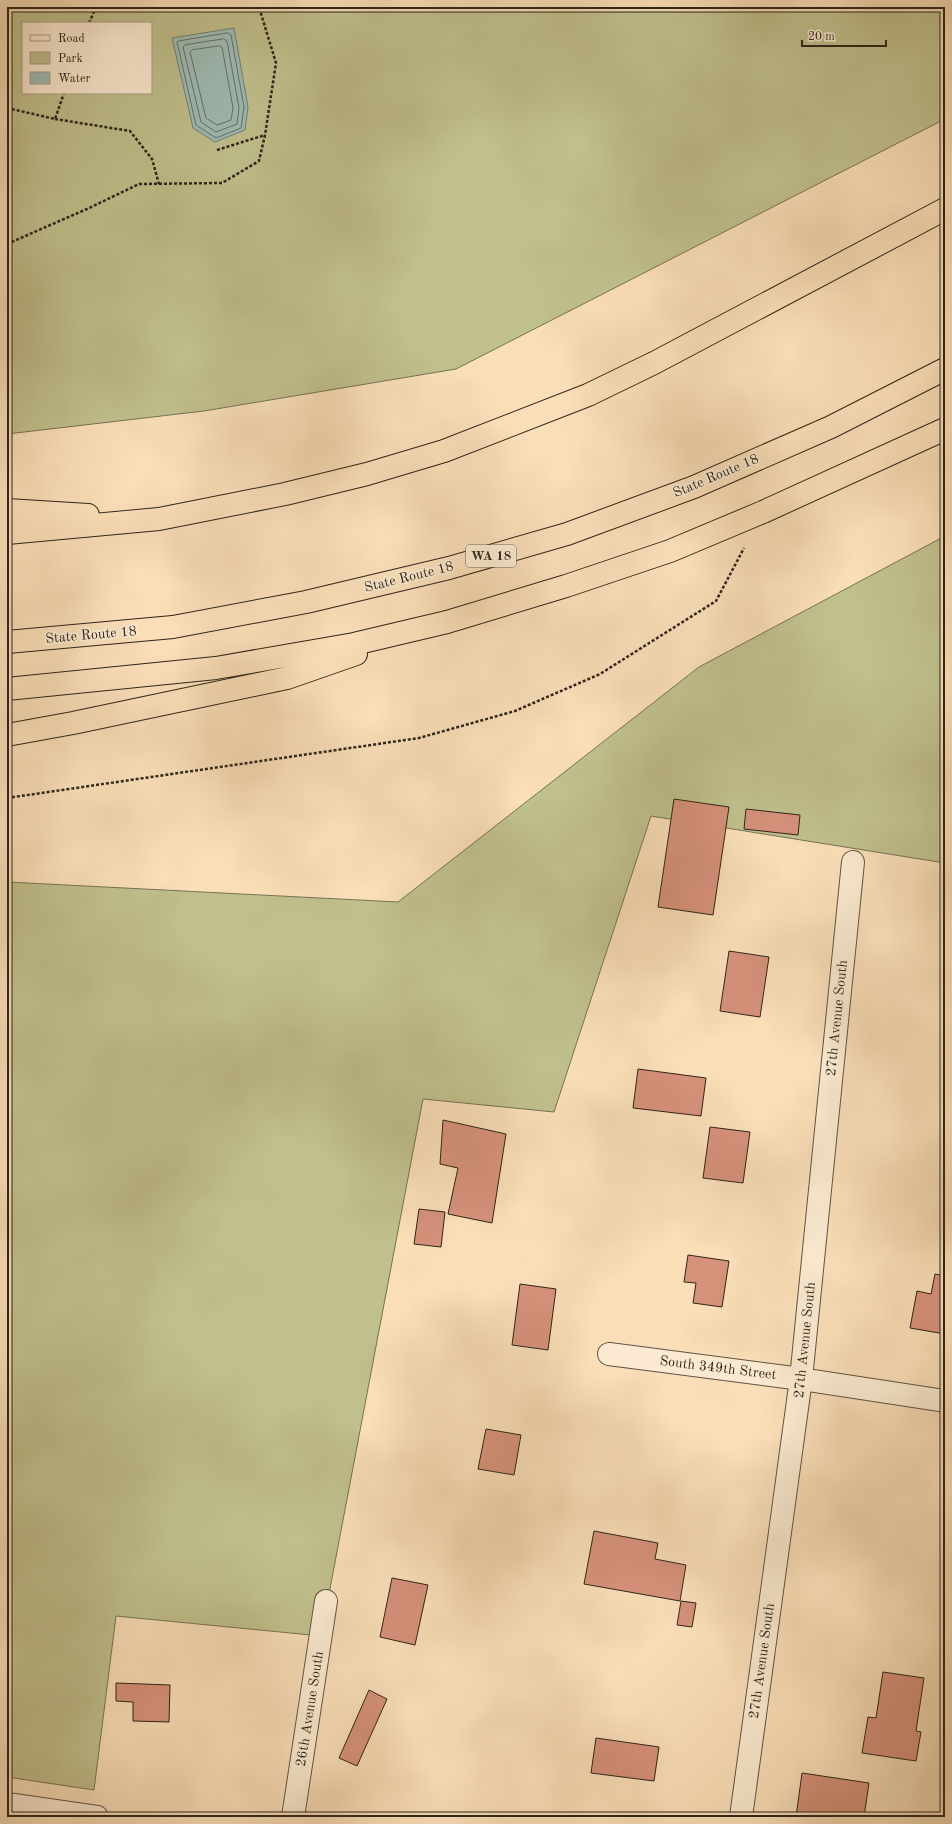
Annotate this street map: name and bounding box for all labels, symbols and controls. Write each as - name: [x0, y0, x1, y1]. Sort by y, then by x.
- legend: [22, 22, 152, 94]
- scale bar: [802, 22, 886, 48]
- text: 20 m: [808, 31, 835, 43]
- text: Road: [58, 33, 85, 45]
- text: Park: [58, 53, 83, 65]
- text: Water: [58, 73, 91, 85]
- street label: State Route 18: [671, 452, 761, 500]
- road number: WA 18: [466, 545, 516, 567]
- street label: State Route 18: [363, 559, 455, 595]
- street label: State Route 18: [45, 624, 137, 646]
- street label: 27th Avenue South: [824, 959, 850, 1077]
- street label: 27th Avenue South: [792, 1281, 818, 1399]
- street label: South 349th Street: [659, 1354, 777, 1382]
- street label: 27th Avenue South: [747, 1602, 777, 1720]
- street label: 26th Avenue South: [294, 1650, 326, 1768]

